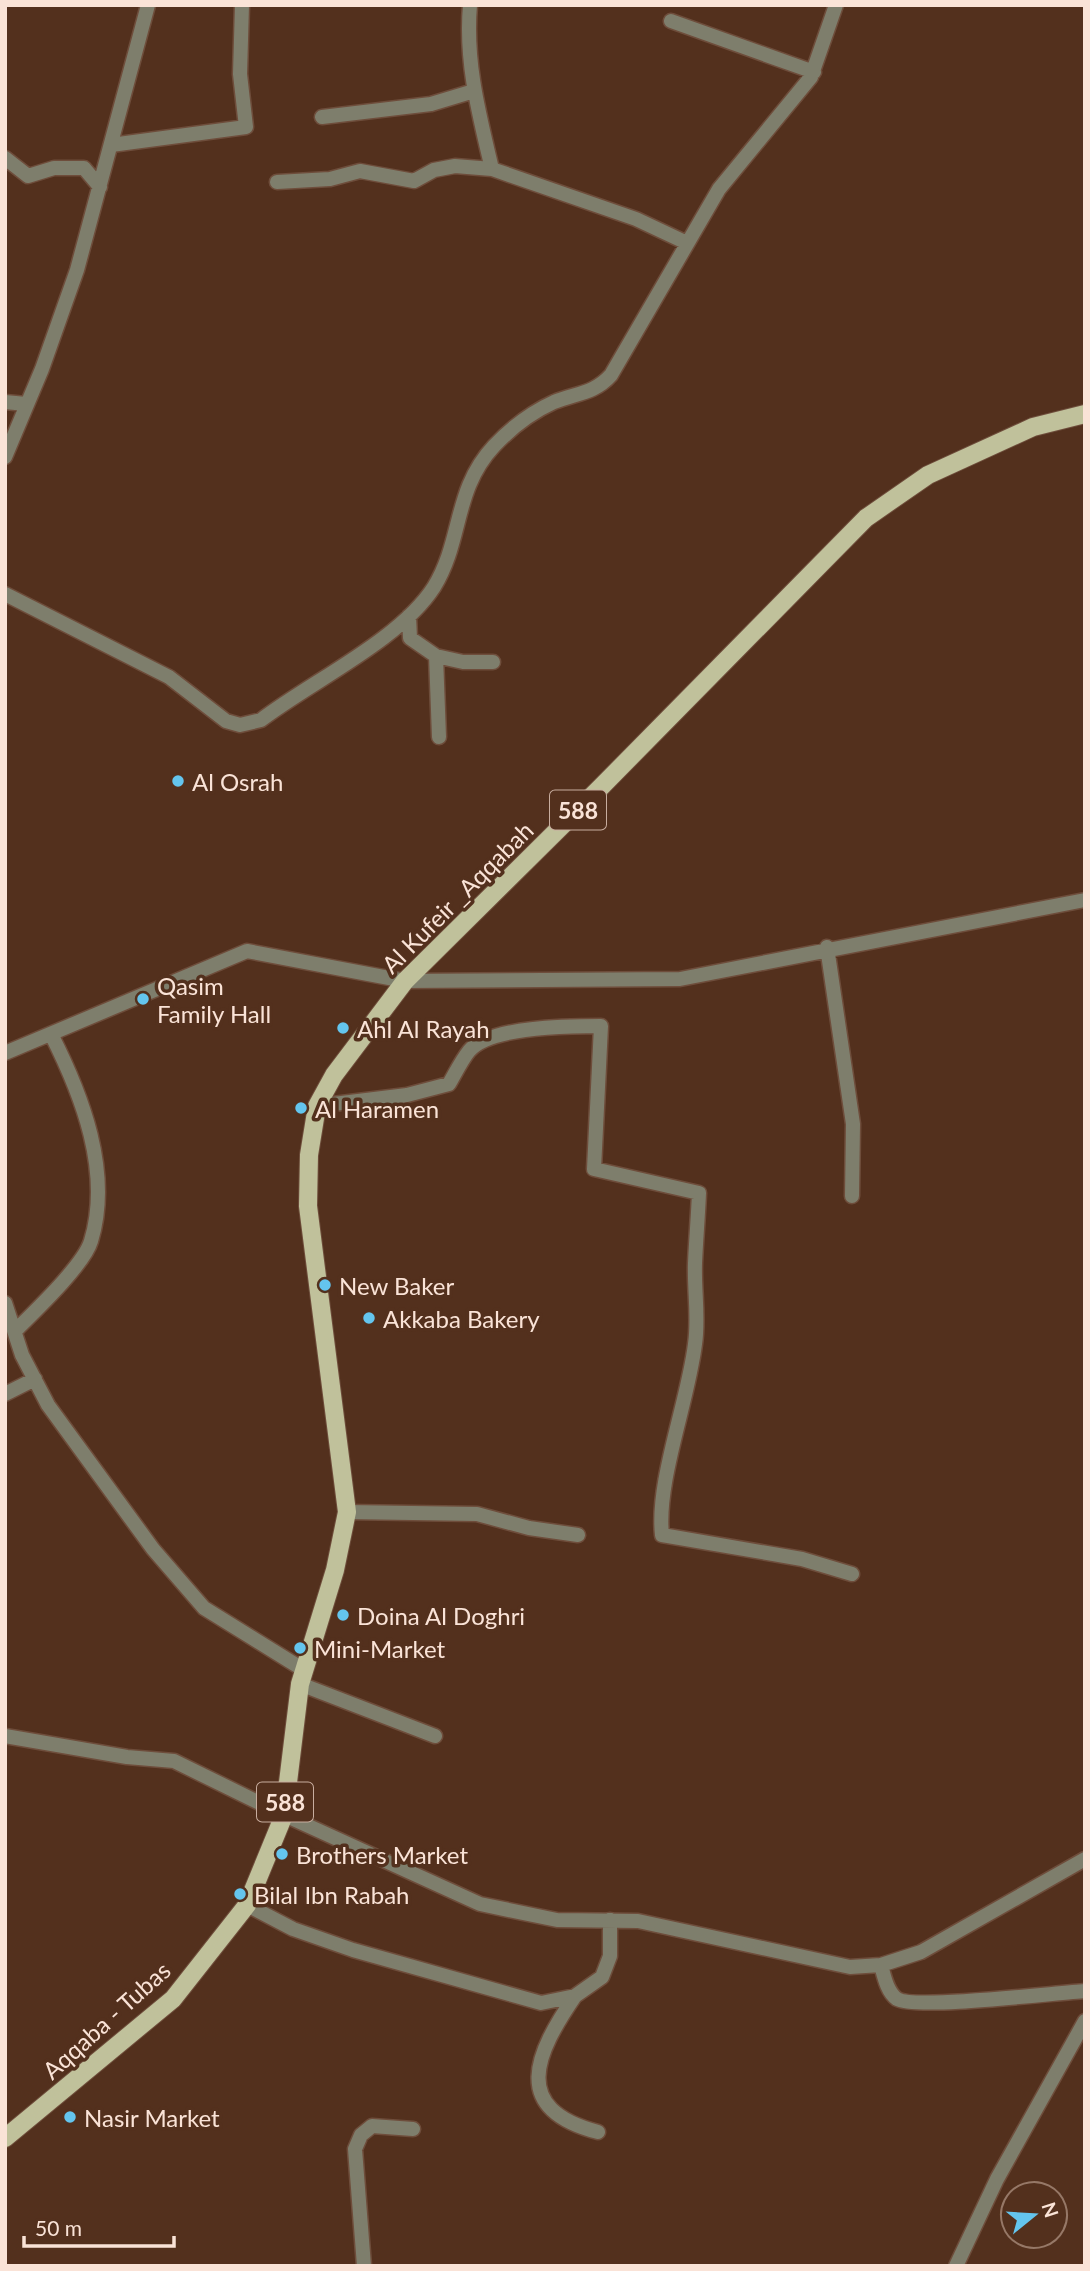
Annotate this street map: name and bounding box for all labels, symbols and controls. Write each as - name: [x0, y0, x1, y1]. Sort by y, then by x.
- place label: Al Osrah: [192, 767, 283, 796]
- marker: Al Osrah: [170, 773, 186, 789]
- road number: 588: [550, 790, 606, 830]
- street label: Al Kufeir _Aqqabah: [375, 815, 539, 979]
- place label: Qasim Family Hall: [157, 971, 271, 1028]
- marker: Qasim Family Hall: [135, 991, 151, 1007]
- place label: Ahl Al Rayah: [357, 1014, 490, 1043]
- marker: Ahl Al Rayah: [335, 1020, 351, 1036]
- place label: Al Haramen: [315, 1094, 439, 1123]
- marker: Al Haramen: [293, 1100, 309, 1116]
- place label: New Baker: [339, 1271, 454, 1300]
- marker: New Baker: [317, 1277, 333, 1293]
- place label: Akkaba Bakery: [383, 1304, 540, 1333]
- marker: Akkaba Bakery: [361, 1310, 377, 1326]
- place label: Doina Al Doghri: [357, 1601, 525, 1630]
- marker: Doina Al Doghri: [335, 1607, 351, 1623]
- place label: Mini-Market: [314, 1634, 446, 1663]
- marker: Mini-Market: [292, 1640, 308, 1656]
- road number: 588: [257, 1783, 313, 1822]
- place label: Brothers Market: [296, 1840, 468, 1869]
- marker: Brothers Market: [274, 1846, 290, 1862]
- place label: Bilal Ibn Rabah: [254, 1880, 410, 1909]
- marker: Bilal Ibn Rabah: [232, 1886, 248, 1902]
- street label: Aqqaba - Tubas: [36, 1955, 176, 2085]
- place label: Nasir Market: [84, 2103, 220, 2132]
- marker: Nasir Market: [62, 2109, 78, 2125]
- north arrow: [999, 2180, 1069, 2250]
- text: N: [1037, 2199, 1064, 2220]
- scale bar: [24, 2204, 175, 2248]
- text: 50 m: [35, 2215, 82, 2240]

